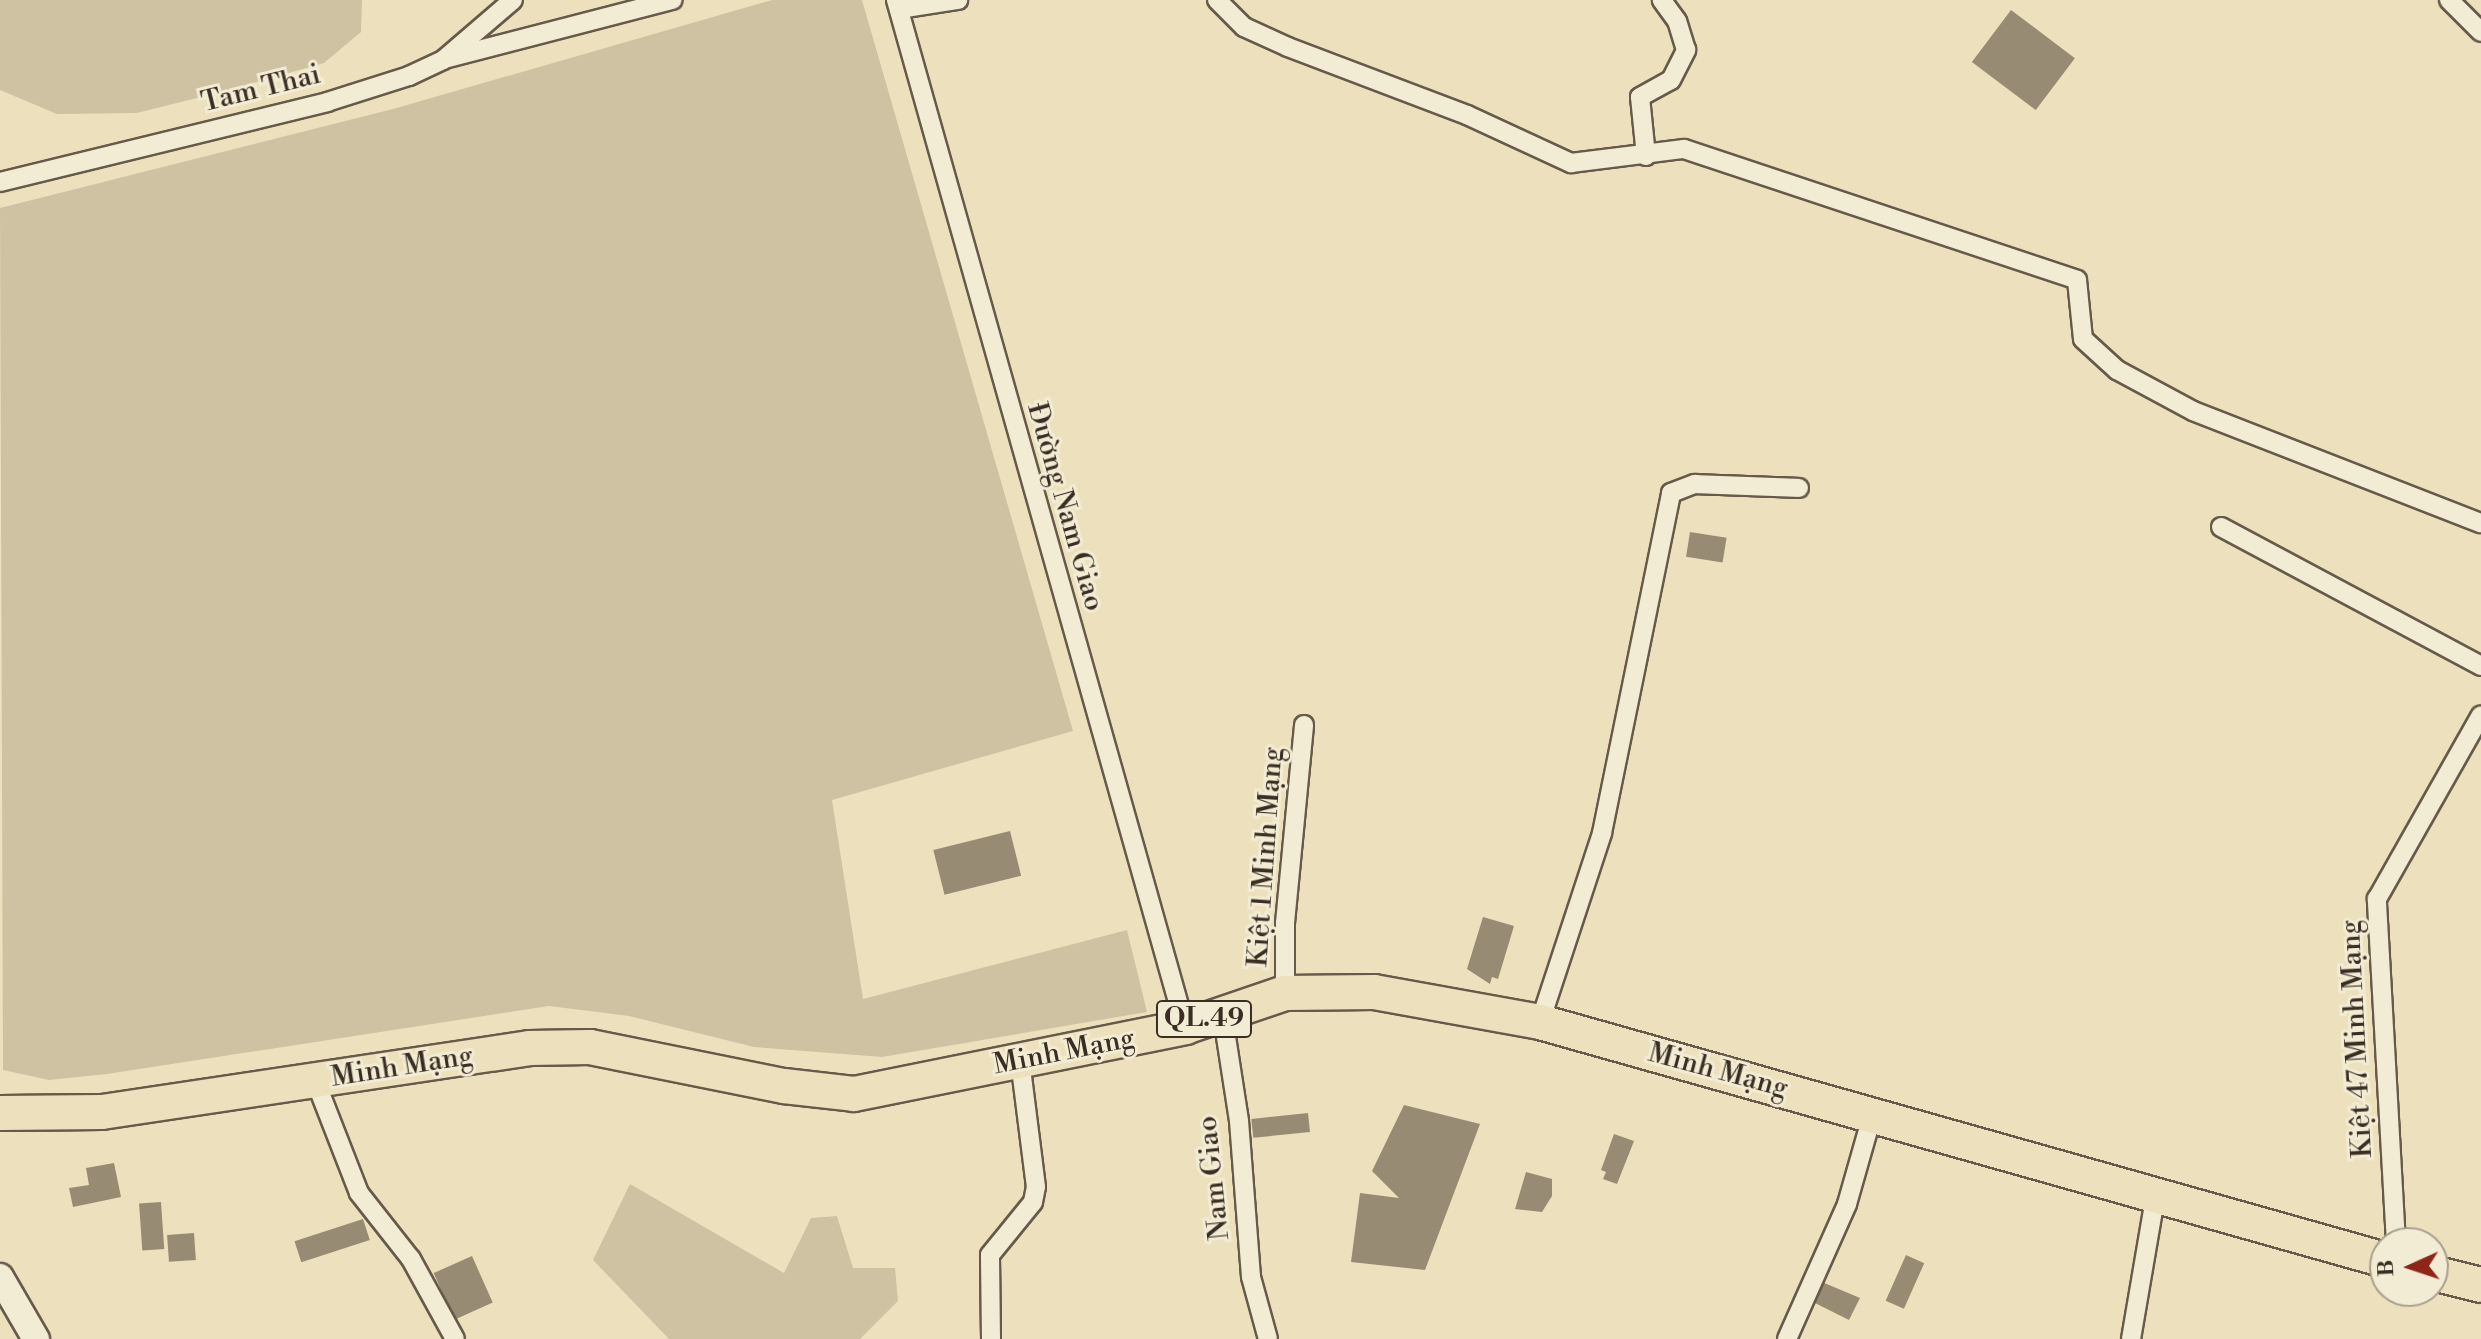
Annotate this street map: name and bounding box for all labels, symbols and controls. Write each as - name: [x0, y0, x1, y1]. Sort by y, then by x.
- street label: Tam Thai: [198, 58, 324, 120]
- street label: Đường Nam Giao: [1019, 399, 1111, 615]
- street label: Kiệt 1 Minh Mạng: [1242, 746, 1290, 968]
- street label: Kiệt 47 Minh Mạng: [2334, 919, 2380, 1159]
- road number: QL.49: [1154, 997, 1254, 1041]
- street label: Minh Mạng: [990, 1022, 1138, 1082]
- street label: Minh Mạng: [1644, 1036, 1792, 1106]
- street label: Minh Mạng: [329, 1039, 475, 1095]
- street label: Nam Giao: [1191, 1114, 1237, 1242]
- north arrow: [2369, 1227, 2449, 1307]
- text: B: [2373, 1259, 2400, 1277]

